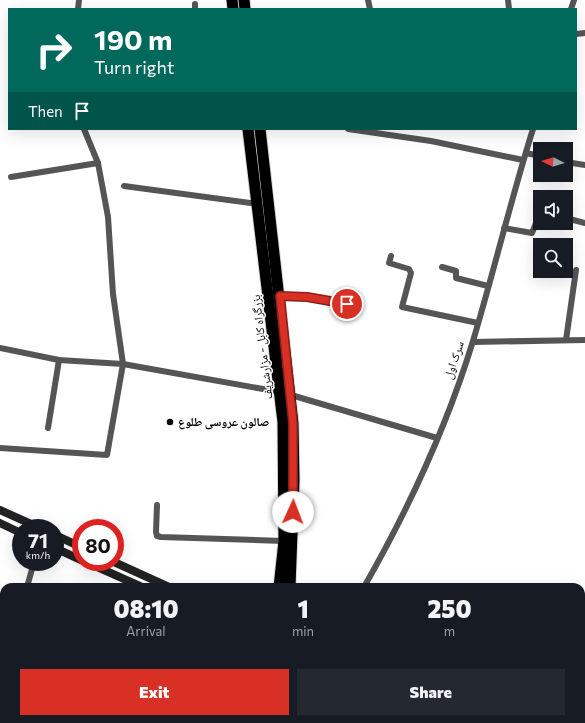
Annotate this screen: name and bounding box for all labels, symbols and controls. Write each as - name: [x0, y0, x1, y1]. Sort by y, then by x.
- text: 190 m: [94, 22, 172, 56]
- icon: right: [28, 24, 80, 76]
- text: Turn right: [94, 56, 174, 78]
- icon: arrive: [71, 100, 93, 122]
- text: Then: [28, 102, 63, 120]
- north arrow: [533, 142, 573, 182]
- map controls: [533, 142, 573, 278]
- button: sound: [533, 190, 573, 230]
- button: search: [533, 238, 573, 278]
- pin: [330, 287, 364, 321]
- icon: arrive: [336, 293, 358, 315]
- street label: بزرگراه کابل - مزارشریف: [248, 294, 276, 400]
- street label: سرک اول: [440, 339, 467, 381]
- place label: صالون عروسی طلوع: [178, 414, 269, 430]
- marker: صالون عروسی طلوع: [165, 417, 175, 427]
- position arrow: [272, 491, 314, 533]
- speed limit sign: 80: [72, 519, 124, 571]
- text: 71: [28, 528, 48, 552]
- text: km/h: [26, 549, 50, 561]
- text: 08:10: [113, 594, 179, 623]
- text: 1: [297, 594, 309, 623]
- text: 250: [427, 594, 472, 623]
- text: Arrival: [126, 623, 166, 639]
- text: min: [292, 623, 314, 639]
- text: m: [444, 623, 455, 639]
- button: Exit: [20, 669, 289, 715]
- button: Share: [297, 669, 565, 715]

